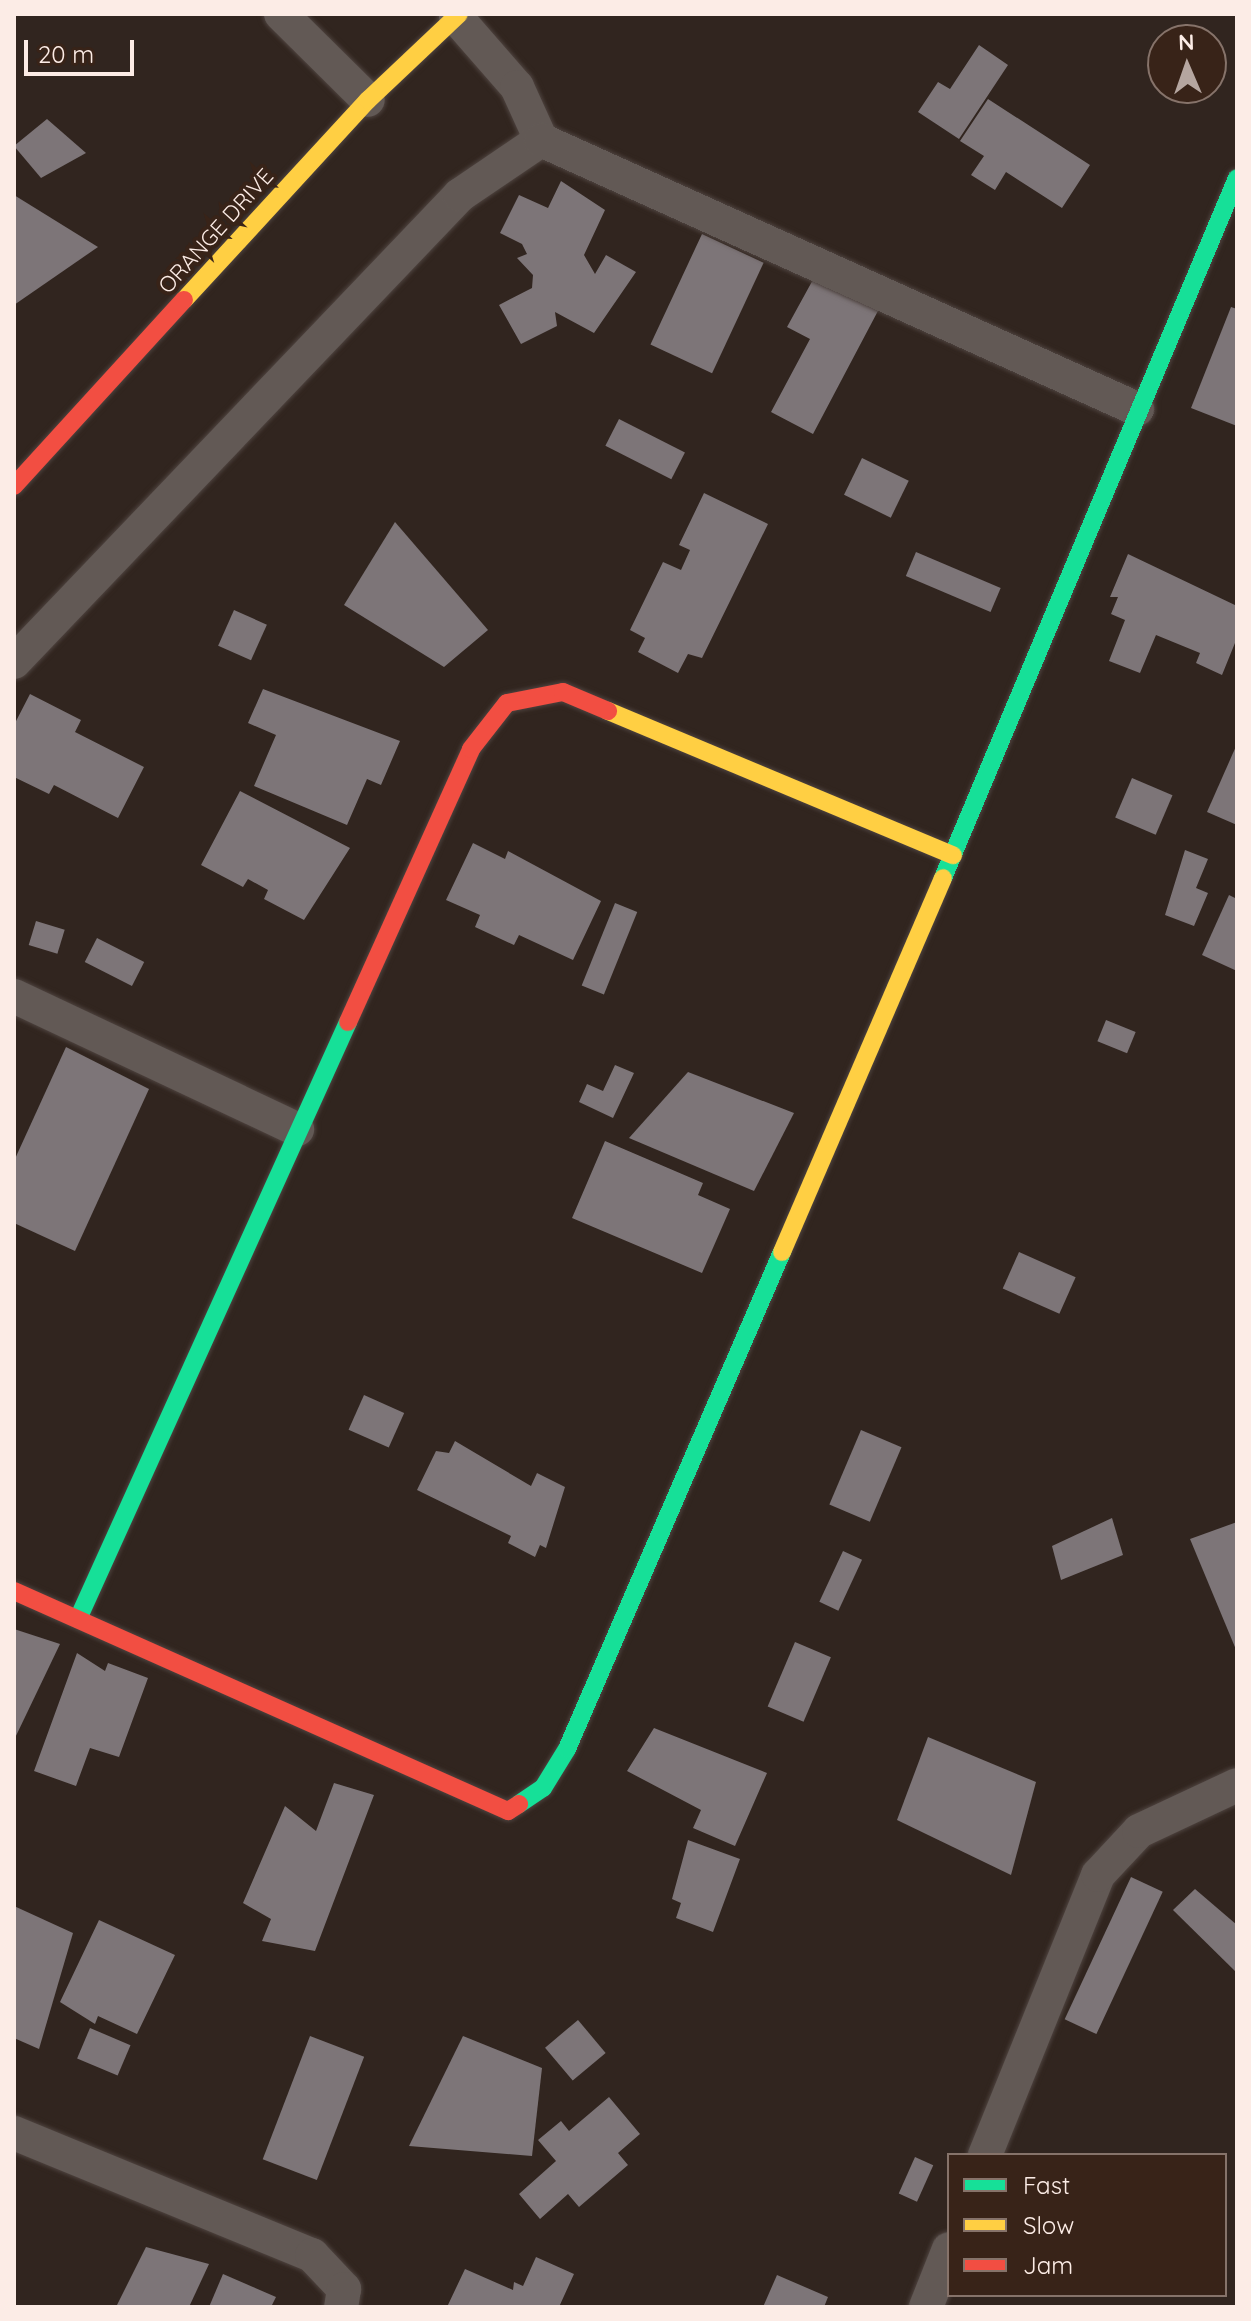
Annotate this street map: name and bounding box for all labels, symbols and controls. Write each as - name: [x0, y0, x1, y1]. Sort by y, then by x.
- scale bar: [28, 24, 138, 74]
- north arrow: [1147, 24, 1227, 104]
- text: N: [1178, 28, 1195, 56]
- text: 20 m: [38, 39, 94, 69]
- street label: ORANGE DRIVE: [153, 163, 279, 299]
- legend: [947, 2153, 1227, 2297]
- text: Fast: [1023, 2170, 1070, 2200]
- text: Slow: [1023, 2210, 1074, 2240]
- text: Jam: [1023, 2250, 1073, 2280]

